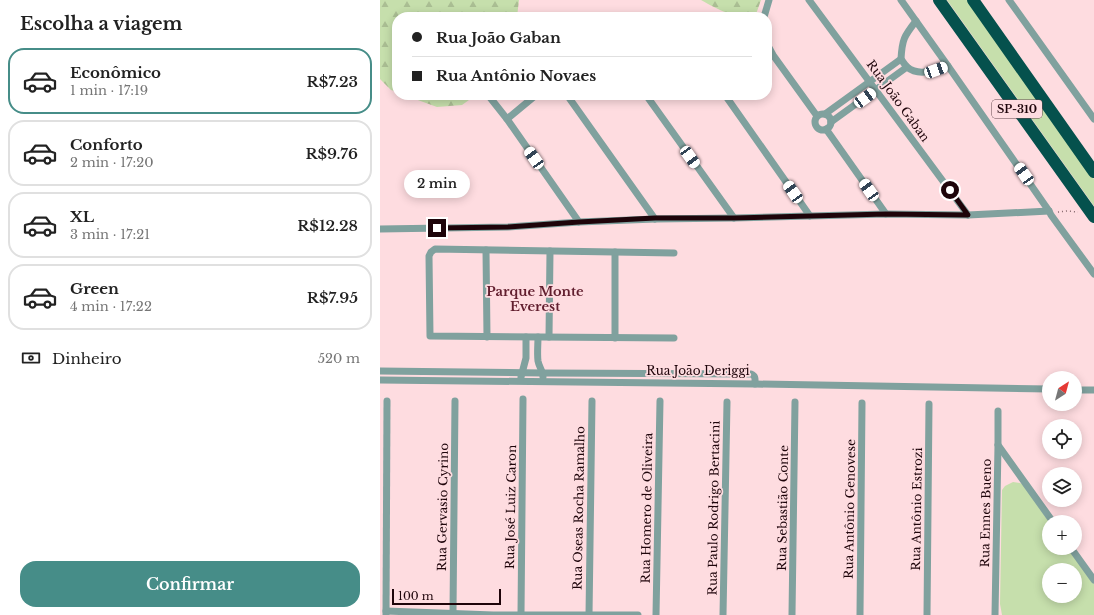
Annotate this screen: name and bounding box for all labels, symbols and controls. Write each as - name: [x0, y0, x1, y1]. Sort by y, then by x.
- text: Escolha a viagem: [20, 13, 183, 35]
- text: Rua João Gaban: [436, 28, 561, 47]
- street label: Rua João Gaban: [864, 57, 933, 145]
- car: [923, 60, 949, 80]
- icon: car: [22, 63, 58, 99]
- text: Econômico: [70, 63, 161, 82]
- text: Rua Antônio Novaes: [436, 66, 596, 85]
- text: R$7.23: [307, 72, 358, 91]
- text: 1 min · 17:19: [70, 82, 148, 99]
- car: [852, 86, 878, 110]
- road number: SP-310: [992, 100, 1042, 118]
- icon: car: [22, 135, 58, 171]
- text: Conforto: [70, 135, 143, 154]
- text: R$9.76: [305, 144, 358, 163]
- car: [678, 144, 702, 170]
- car: [522, 145, 546, 171]
- text: 2 min · 17:20: [70, 154, 154, 171]
- car: [1012, 161, 1036, 187]
- callout: 2 min: [404, 170, 470, 198]
- text: 2 min: [417, 175, 457, 192]
- car: [857, 177, 881, 203]
- car: [781, 179, 805, 205]
- route start: [941, 181, 959, 199]
- icon: car: [22, 207, 58, 243]
- text: XL: [70, 207, 94, 226]
- text: R$12.28: [297, 216, 358, 235]
- route end: [428, 219, 446, 237]
- text: 3 min · 17:21: [70, 226, 150, 243]
- icon: car: [22, 279, 58, 315]
- text: Green: [70, 279, 119, 298]
- district label: Parque Monte Everest: [486, 283, 584, 315]
- text: R$7.95: [307, 288, 358, 307]
- text: 4 min · 17:22: [70, 298, 152, 315]
- icon: cash: [20, 347, 42, 369]
- text: Dinheiro: [52, 349, 122, 368]
- text: 520 m: [318, 350, 360, 367]
- street label: Rua João Deriggi: [646, 363, 750, 378]
- north arrow: [1042, 371, 1082, 411]
- map controls: [1042, 371, 1082, 603]
- button: locate: [1042, 419, 1082, 459]
- street label: Rua Paulo Rodrigo Bertacini: [704, 420, 723, 596]
- street label: Rua Oseas Rocha Ramalho: [570, 426, 587, 590]
- street label: Rua Homero de Oliveira: [638, 432, 655, 583]
- street label: Rua Antônio Genovese: [841, 439, 858, 579]
- street label: Rua Gervasio Cyrino: [434, 443, 451, 571]
- street label: Rua José Luiz Caron: [502, 445, 519, 569]
- street label: Rua Sebastião Conte: [774, 445, 791, 571]
- street label: Rua Antônio Estrozi: [908, 447, 925, 571]
- street label: Rua Ennes Bueno: [977, 458, 994, 567]
- button: layers: [1042, 467, 1082, 507]
- button: +: [1042, 515, 1082, 555]
- button: Confirmar: [20, 561, 360, 607]
- button: −: [1042, 563, 1082, 603]
- scale bar: [392, 587, 501, 606]
- text: 100 m: [398, 589, 434, 603]

